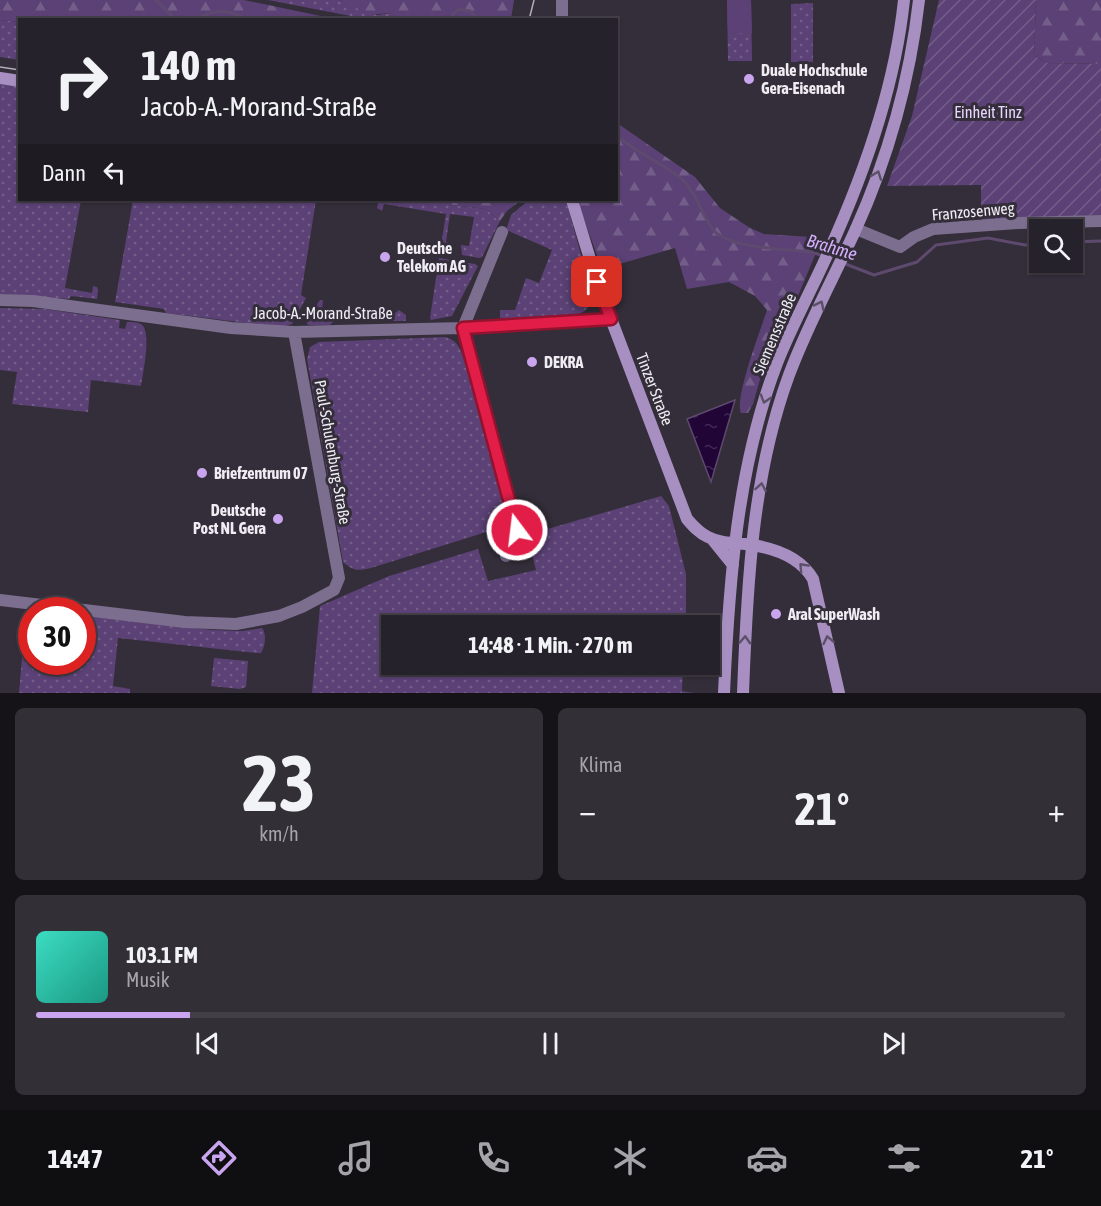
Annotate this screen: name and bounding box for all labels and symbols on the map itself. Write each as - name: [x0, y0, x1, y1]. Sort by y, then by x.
- place label: Duale Hochschule Gera-Eisenach: [761, 61, 868, 97]
- marker: Duale Hochschule Gera-Eisenach: [742, 72, 756, 86]
- park label: Einheit Tinz: [954, 103, 1022, 121]
- one-way arrow: [870, 170, 883, 181]
- street label: Franzosenweg: [931, 198, 1015, 225]
- water label: Brahme: [804, 229, 860, 265]
- place label: Deutsche Telekom AG: [397, 239, 466, 275]
- marker: Deutsche Telekom AG: [378, 250, 392, 264]
- pin: [571, 256, 622, 307]
- street label: Siemensstraße: [749, 291, 799, 377]
- one-way arrow: [812, 301, 824, 312]
- street label: Jacob-A.-Morand-Straße: [253, 304, 393, 322]
- street label: Tinzer Straße: [633, 350, 677, 428]
- place label: DEKRA: [544, 353, 584, 371]
- marker: DEKRA: [525, 355, 539, 369]
- street label: Paul-Schulenburg-Straße: [310, 378, 355, 526]
- one-way arrow: [760, 393, 772, 404]
- place label: Briefzentrum 07: [214, 464, 308, 482]
- marker: Briefzentrum 07: [195, 466, 209, 480]
- one-way arrow: [754, 482, 767, 492]
- position arrow: [485, 498, 549, 562]
- place label: Deutsche Post NL Gera: [193, 501, 266, 537]
- marker: Deutsche Post NL Gera: [271, 512, 285, 526]
- one-way arrow: [799, 564, 810, 574]
- speed limit sign: 30: [18, 597, 96, 675]
- place label: Aral SuperWash: [787, 605, 880, 623]
- marker: Aral SuperWash: [769, 607, 783, 621]
- one-way arrow: [822, 635, 835, 645]
- one-way arrow: [739, 636, 752, 645]

